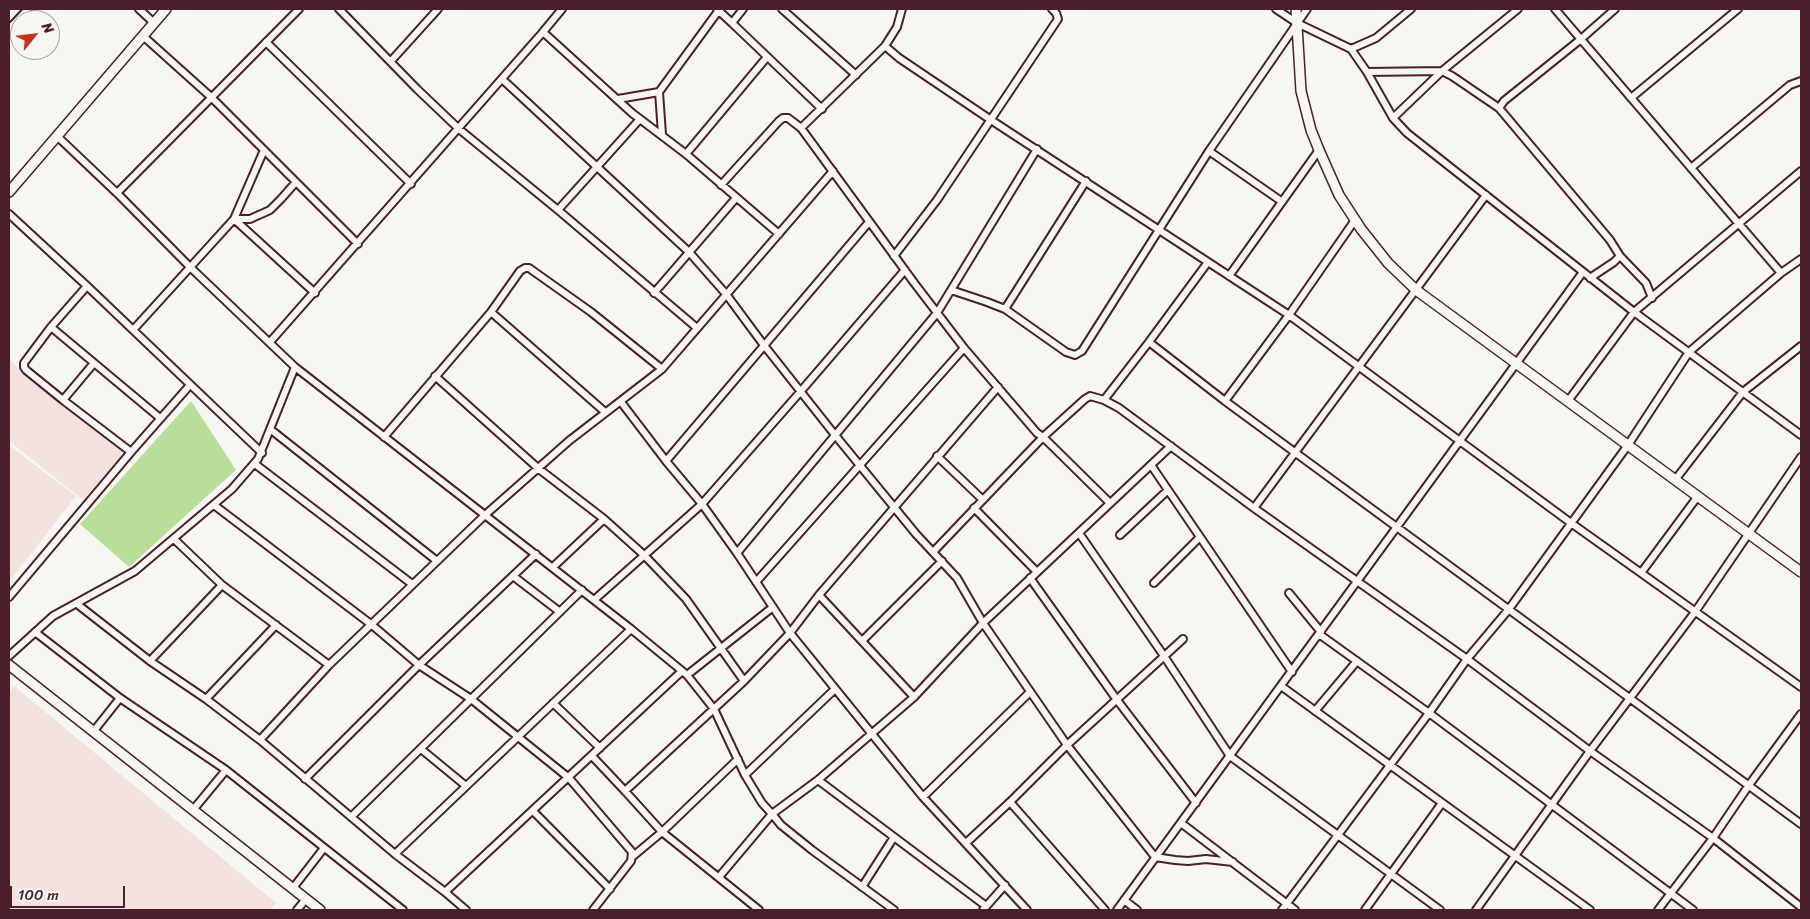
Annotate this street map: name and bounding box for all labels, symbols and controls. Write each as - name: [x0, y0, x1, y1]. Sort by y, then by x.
- north arrow: [10, 10, 60, 60]
- text: N: [34, 18, 61, 38]
- scale bar: [12, 876, 128, 908]
- text: 100 m: [18, 882, 59, 908]

